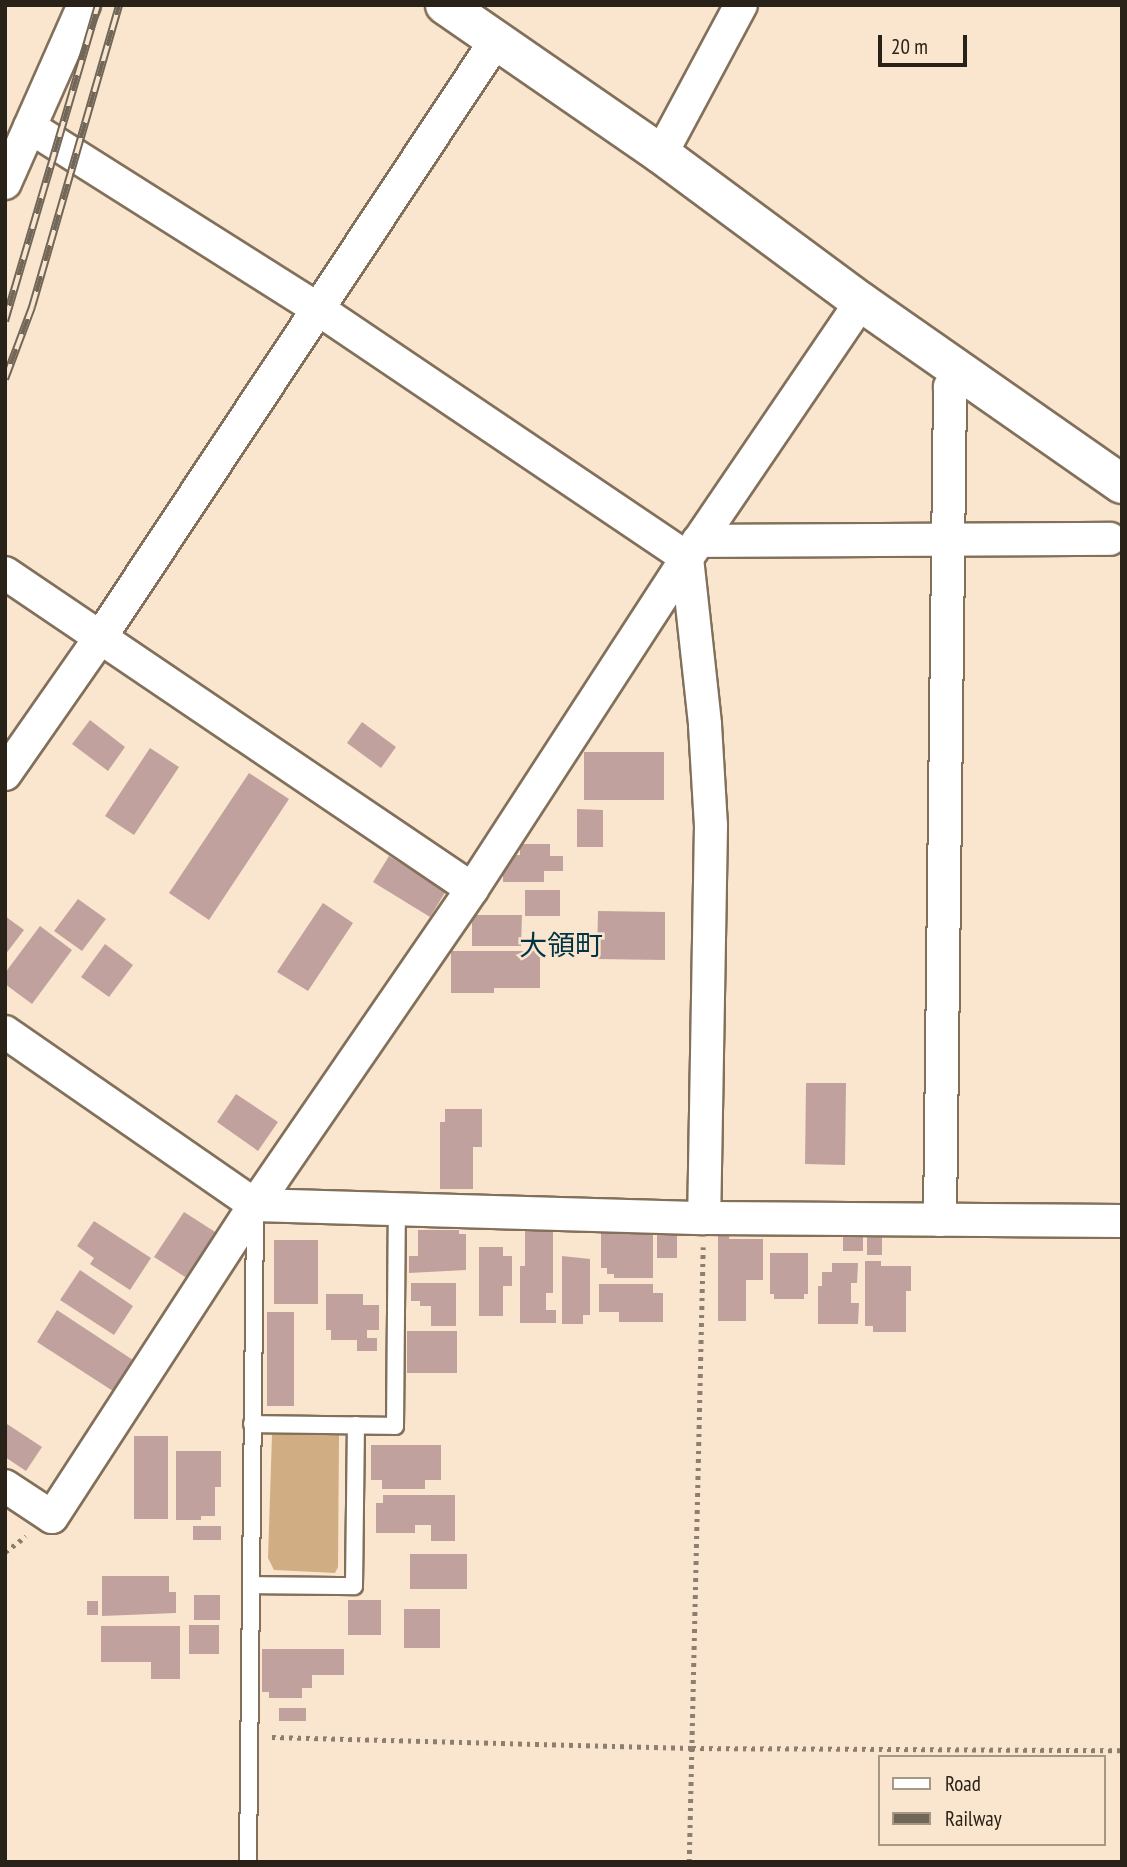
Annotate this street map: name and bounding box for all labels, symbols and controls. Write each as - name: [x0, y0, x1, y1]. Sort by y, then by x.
- scale bar: [882, 21, 971, 65]
- text: 20 m: [891, 33, 928, 60]
- district label: 大領町: [519, 928, 603, 962]
- legend: [878, 1755, 1106, 1846]
- text: Road: [945, 1770, 981, 1797]
- text: Railway: [945, 1805, 1002, 1832]

